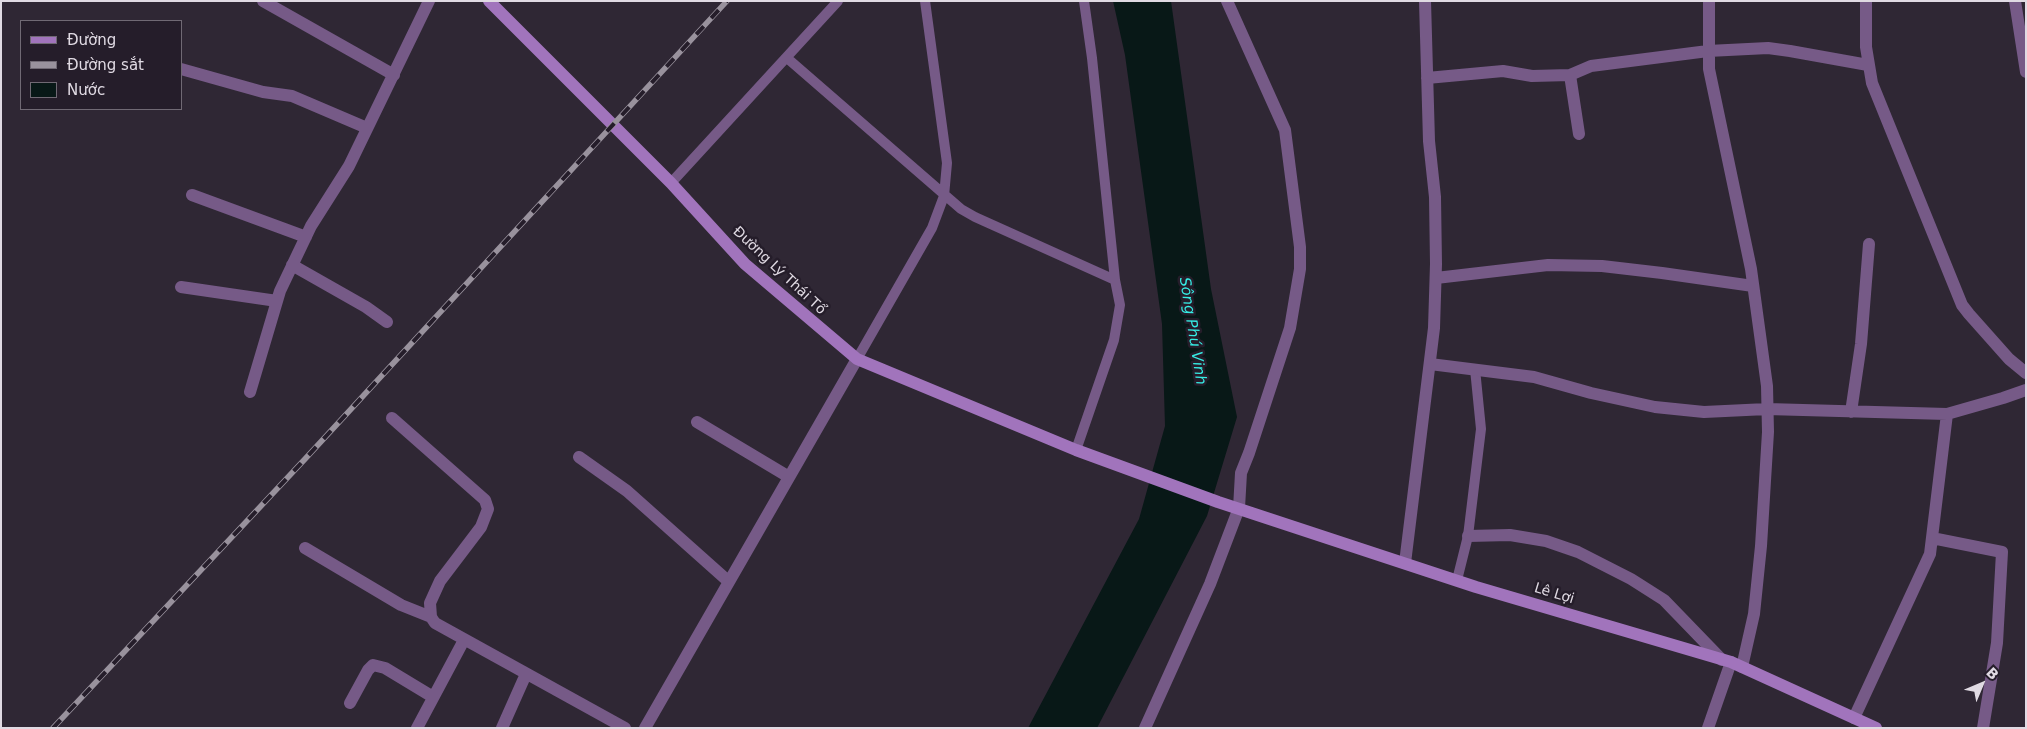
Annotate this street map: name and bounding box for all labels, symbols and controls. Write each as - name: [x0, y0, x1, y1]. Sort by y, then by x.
- legend: [20, 20, 182, 110]
- text: Đường: [67, 31, 116, 49]
- text: Đường sắt: [67, 56, 144, 74]
- text: Nước: [67, 81, 105, 99]
- street label: Đường Lý Thái Tổ: [729, 224, 829, 318]
- water label: Sông Phú Vinh: [1175, 276, 1209, 386]
- street label: Lê Lợi: [1532, 580, 1576, 608]
- north arrow: [1957, 659, 2007, 709]
- text: B: [1983, 664, 2002, 683]

